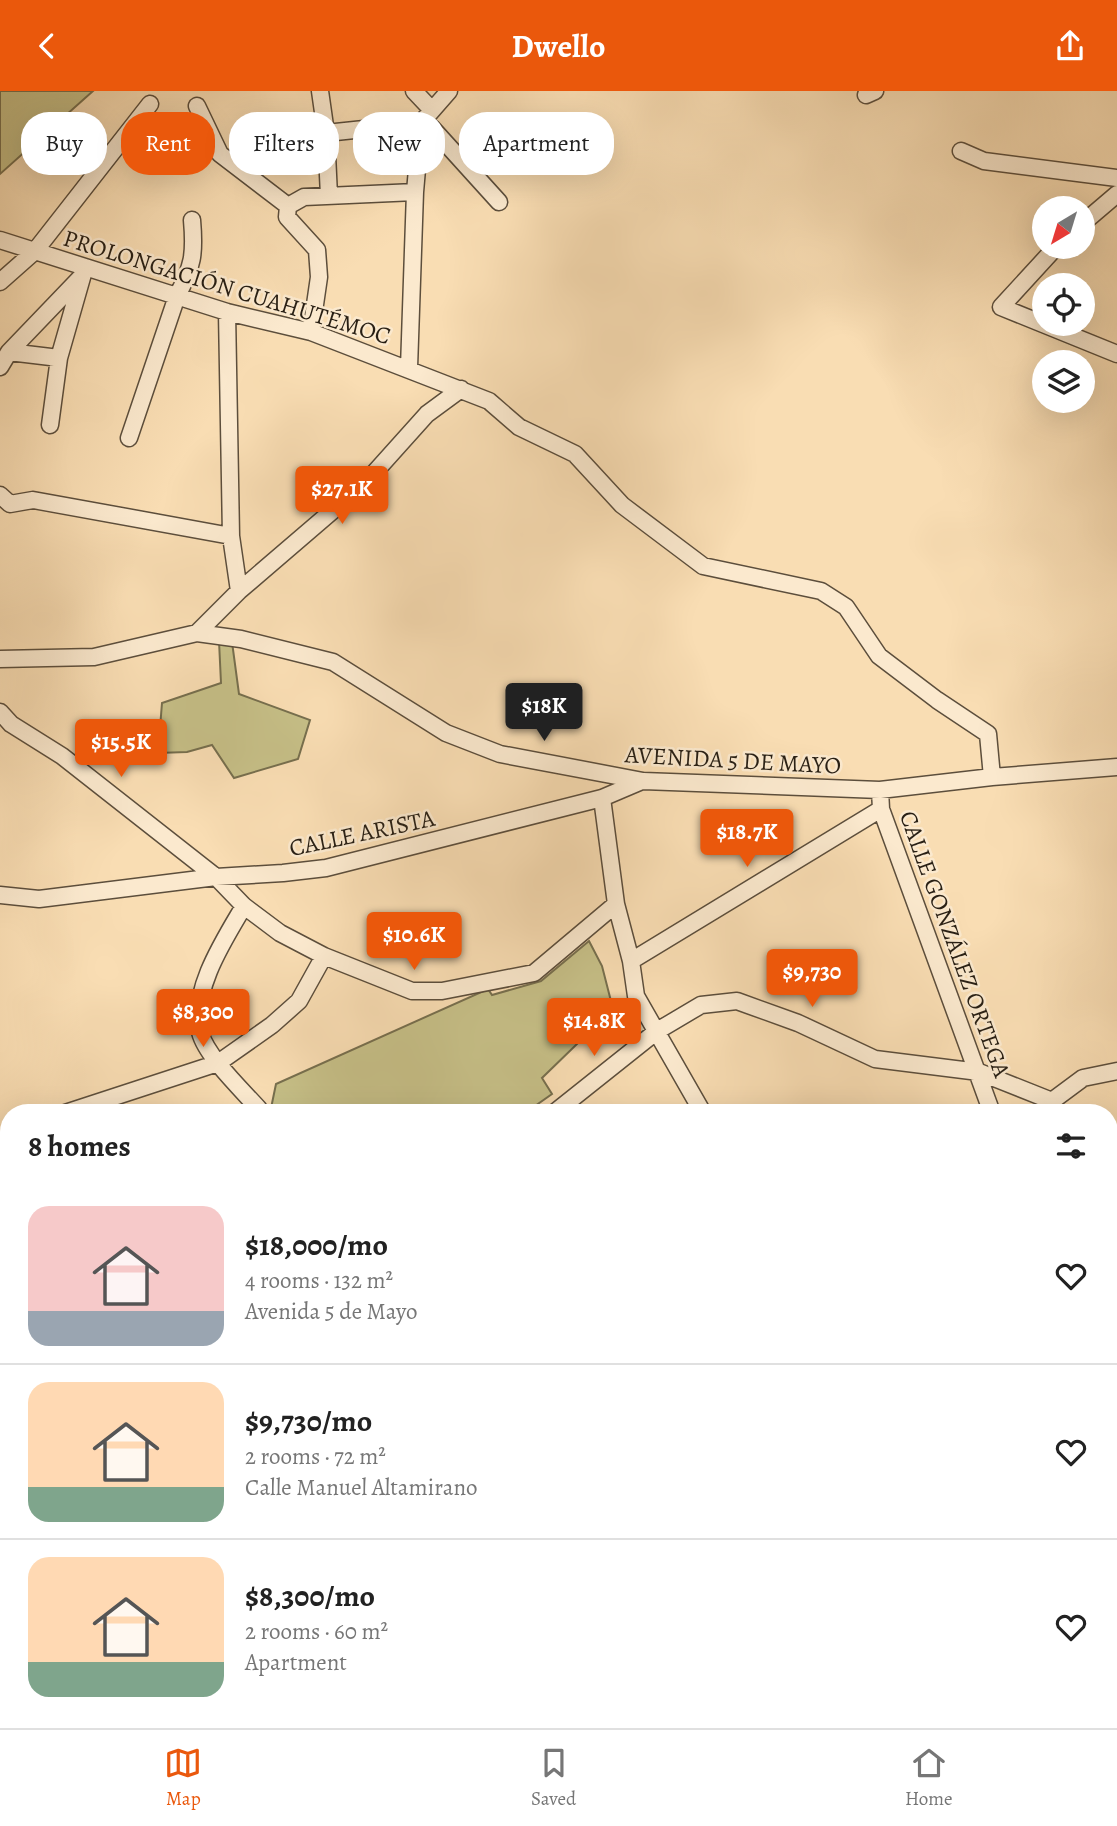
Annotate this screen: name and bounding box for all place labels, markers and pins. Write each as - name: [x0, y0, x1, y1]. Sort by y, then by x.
- pin: $27.1K: [285, 467, 399, 526]
- pin: $18K: [503, 683, 585, 743]
- pin: $15.5K: [64, 719, 178, 779]
- pin: $18.7K: [690, 809, 804, 869]
- pin: $10.6K: [357, 913, 471, 972]
- pin: $9,730: [755, 949, 869, 1009]
- pin: $8,300: [146, 989, 260, 1049]
- pin: $14.8K: [537, 999, 651, 1058]

